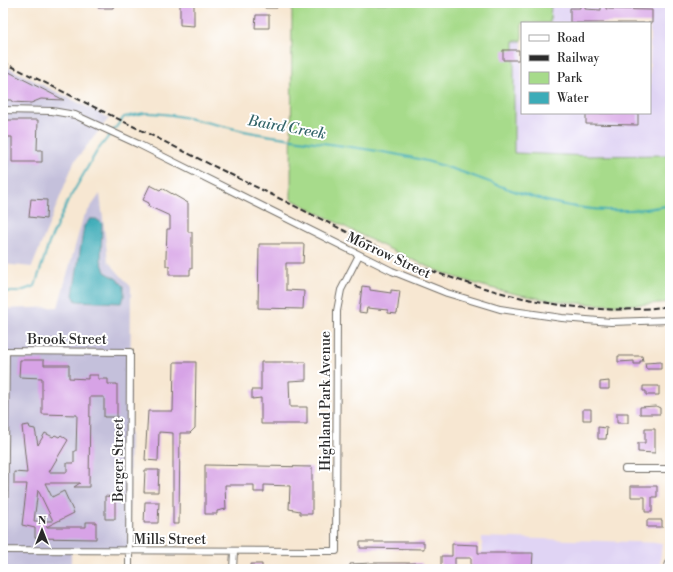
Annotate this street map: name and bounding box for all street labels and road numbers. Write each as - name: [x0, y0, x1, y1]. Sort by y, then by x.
- street label: Morrow Street: [344, 229, 433, 283]
- street label: Brook Street: [26, 331, 107, 349]
- street label: Highland Park Avenue: [317, 331, 335, 471]
- street label: Berger Street: [110, 418, 128, 503]
- street label: Mills Street: [134, 531, 206, 549]

